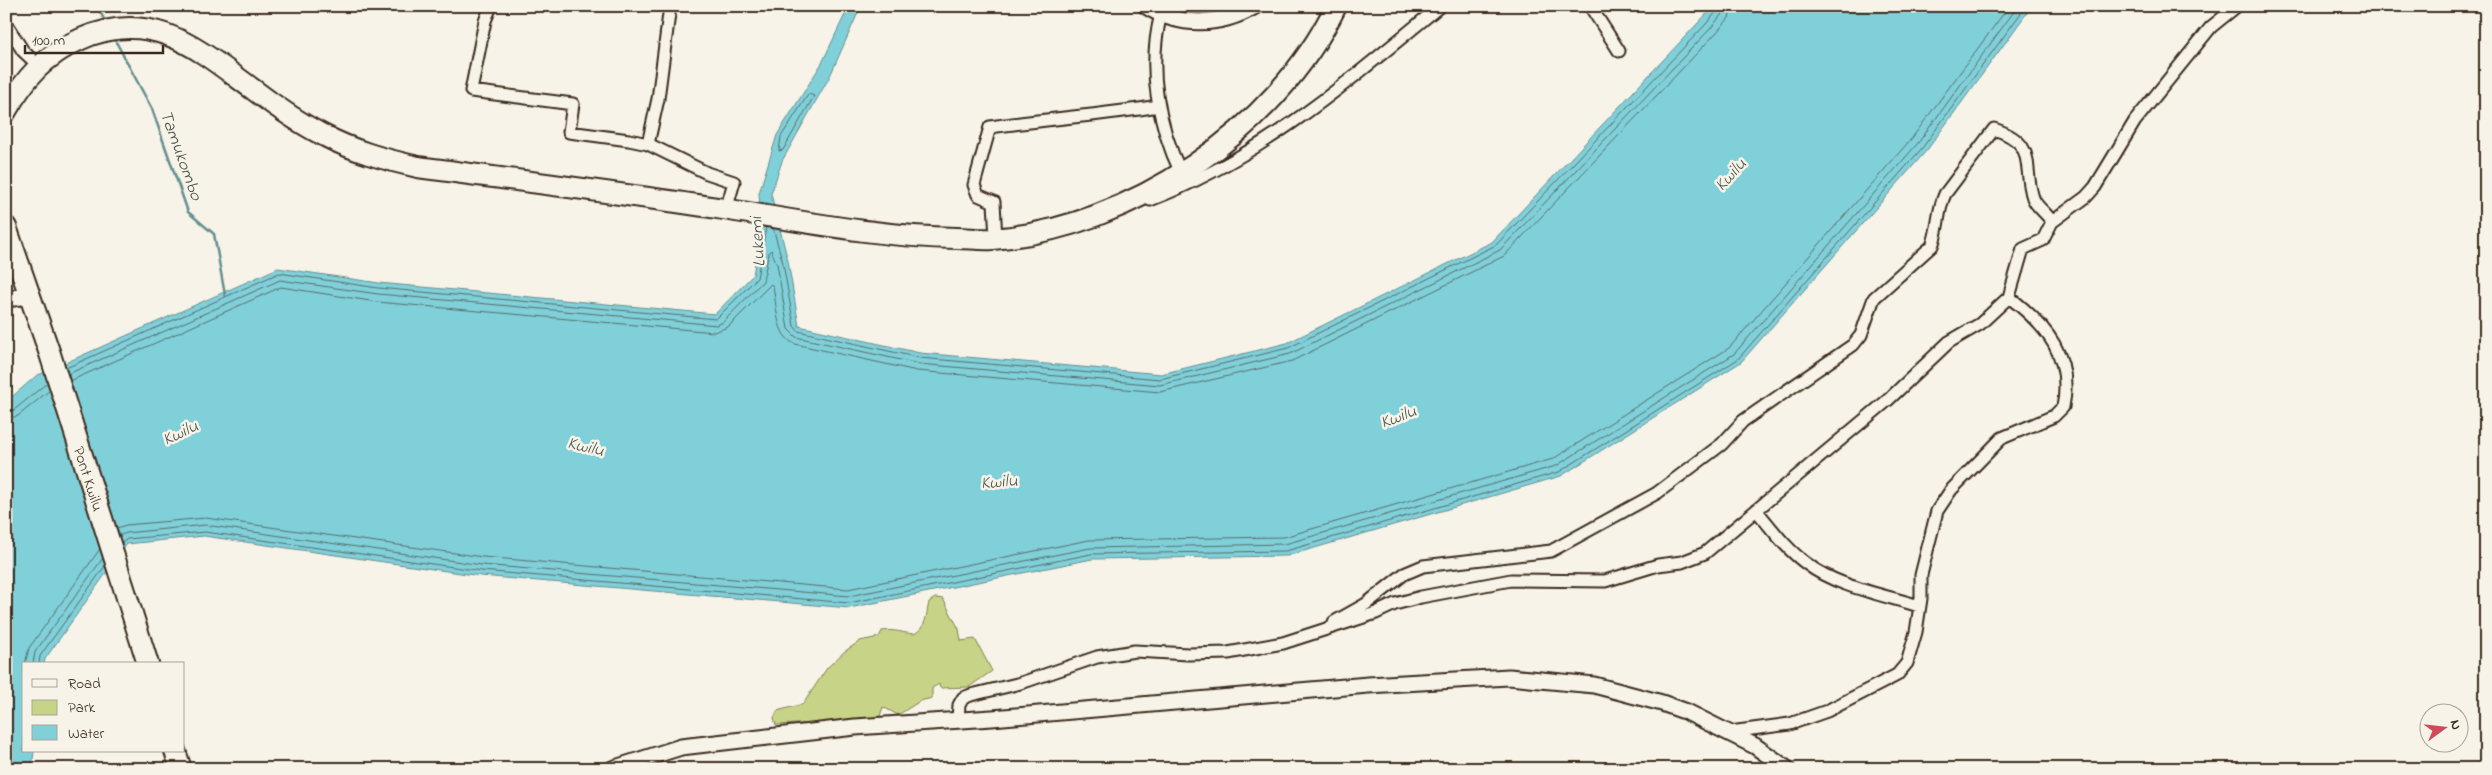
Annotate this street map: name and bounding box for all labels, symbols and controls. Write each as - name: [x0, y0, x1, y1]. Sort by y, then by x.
- scale bar: [25, 22, 162, 54]
- text: 100 m: [32, 30, 65, 52]
- water label: Tamukombo: [152, 107, 209, 205]
- water label: Kwilu: [1709, 153, 1754, 198]
- water label: Lukemi: [744, 214, 774, 268]
- water label: Kwilu: [1377, 399, 1421, 436]
- water label: Kwilu: [159, 414, 203, 453]
- water label: Kwilu: [564, 431, 607, 465]
- street label: Pont Kwilu: [66, 444, 109, 515]
- water label: Kwilu: [980, 469, 1019, 497]
- legend: [22, 662, 185, 752]
- text: Road: [68, 673, 101, 695]
- text: Park: [68, 697, 96, 719]
- north arrow: [2420, 702, 2470, 752]
- text: N: [2444, 718, 2466, 732]
- text: Water: [68, 723, 104, 745]

